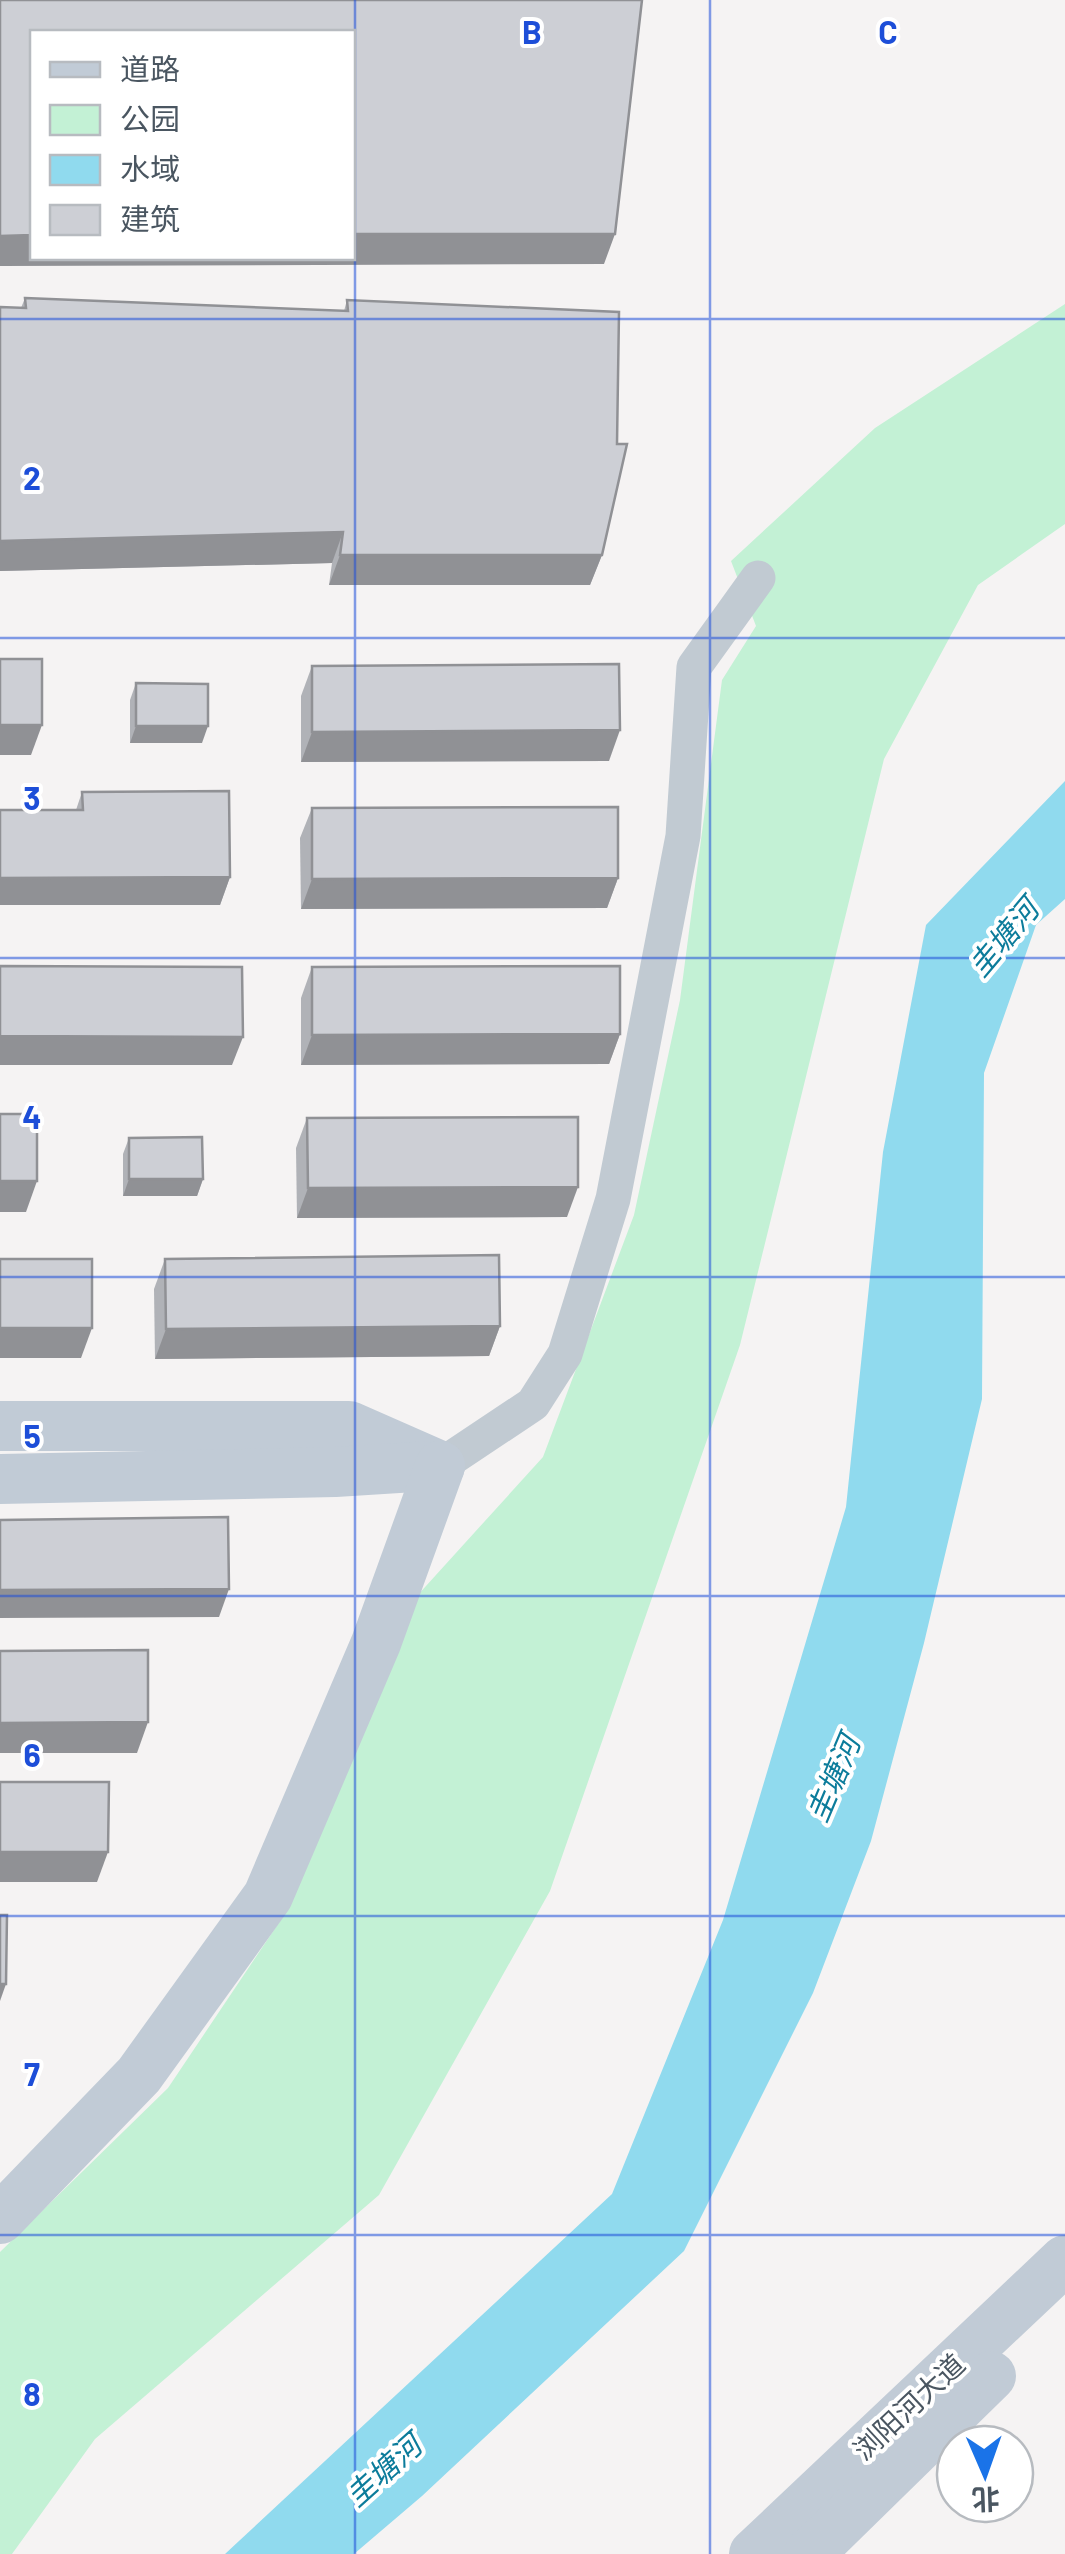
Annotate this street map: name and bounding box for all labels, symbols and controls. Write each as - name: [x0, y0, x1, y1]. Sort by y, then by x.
- text: B: [522, 12, 542, 50]
- text: C: [878, 12, 898, 50]
- legend: [30, 30, 355, 260]
- text: 道路: [120, 50, 180, 86]
- text: 公园: [120, 100, 180, 136]
- text: 水域: [120, 150, 180, 186]
- text: 建筑: [120, 200, 180, 236]
- text: 2: [23, 458, 41, 496]
- text: 3: [23, 778, 41, 816]
- water label: 圭塘河: [960, 887, 1048, 983]
- text: 4: [22, 1097, 42, 1135]
- text: 5: [23, 1416, 41, 1454]
- water label: 圭塘河: [798, 1725, 868, 1827]
- text: 6: [23, 1735, 41, 1773]
- text: 7: [24, 2054, 40, 2092]
- street label: 浏阳河大道: [846, 2346, 971, 2466]
- text: 8: [23, 2374, 41, 2412]
- water label: 圭塘河: [337, 2423, 432, 2513]
- north arrow: [935, 2424, 1035, 2524]
- text: 北: [971, 2483, 1000, 2517]

